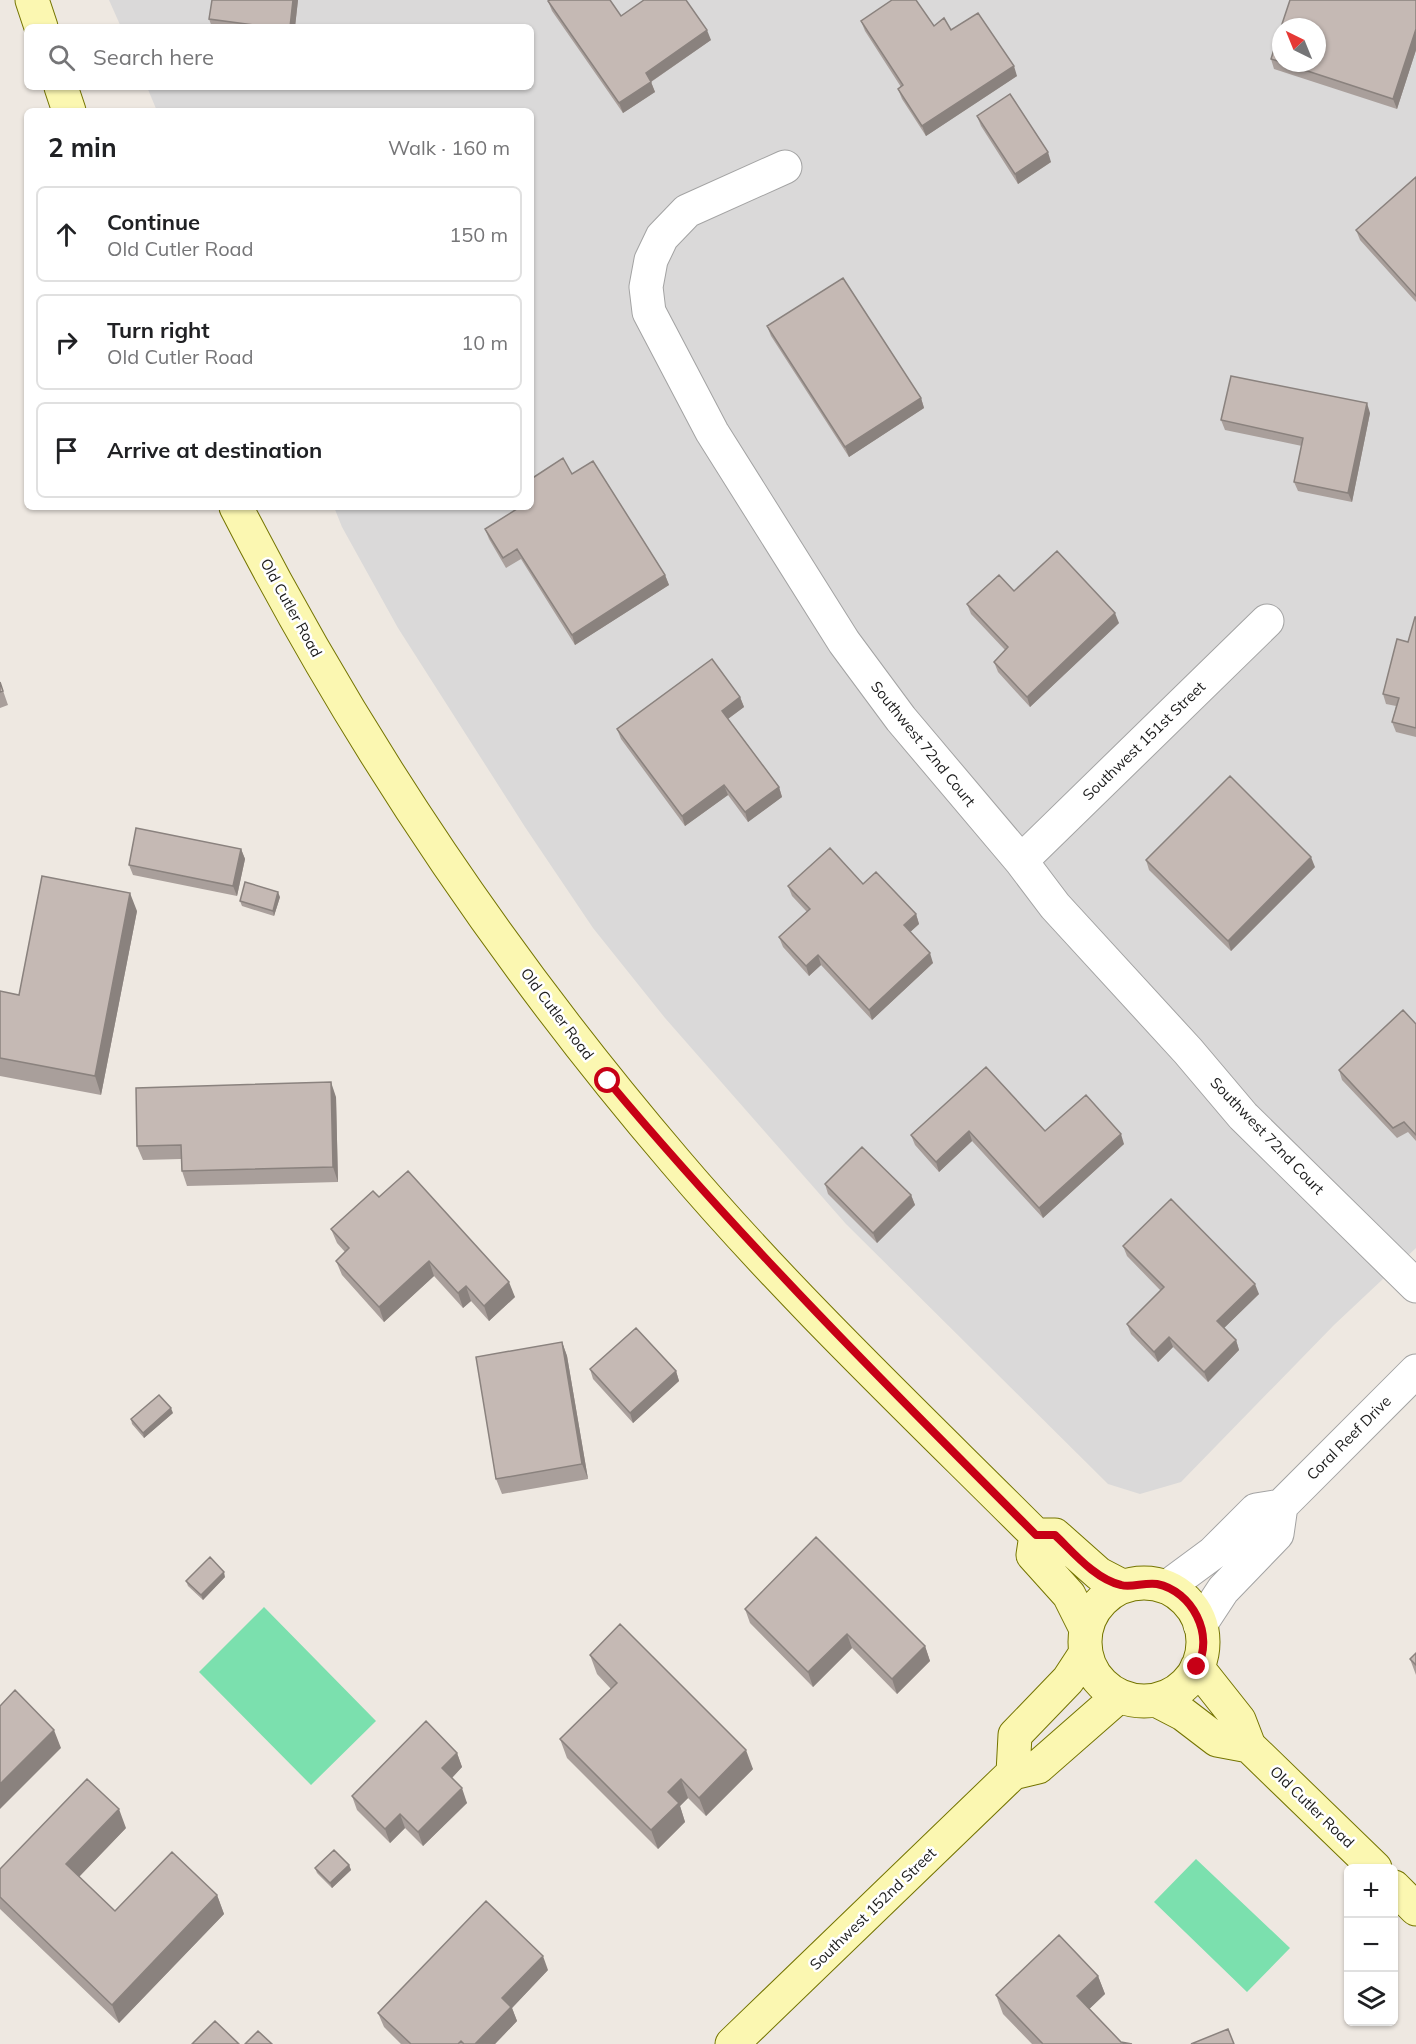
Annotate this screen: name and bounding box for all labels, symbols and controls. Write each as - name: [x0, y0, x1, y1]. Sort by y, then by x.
- north arrow: [1272, 18, 1326, 72]
- search box: [24, 24, 534, 90]
- icon: search: [45, 41, 78, 74]
- text: Search here: [93, 43, 214, 71]
- text: 2 min: [48, 131, 117, 164]
- text: Walk · 160 m: [388, 135, 510, 160]
- text: Continue: [107, 208, 200, 236]
- icon: ahead: [50, 218, 83, 251]
- text: 150 m: [449, 222, 508, 247]
- text: Old Cutler Road: [107, 236, 254, 261]
- text: Turn right: [107, 316, 210, 344]
- icon: right: [50, 326, 83, 359]
- text: 10 m: [461, 330, 508, 355]
- text: Old Cutler Road: [107, 344, 254, 369]
- icon: arrive: [50, 434, 83, 467]
- text: Arrive at destination: [107, 436, 322, 464]
- street label: Old Cutler Road: [256, 555, 326, 660]
- street label: Southwest 72nd Court: [867, 677, 980, 810]
- street label: Southwest 151st Street: [1078, 677, 1209, 804]
- street label: Old Cutler Road: [517, 964, 598, 1063]
- route start: [594, 1067, 620, 1093]
- street label: Southwest 72nd Court: [1206, 1073, 1328, 1198]
- street label: Coral Reef Drive: [1302, 1391, 1395, 1484]
- route end: [1183, 1653, 1209, 1679]
- street label: Old Cutler Road: [1266, 1762, 1358, 1852]
- street label: Southwest 152nd Street: [806, 1843, 940, 1974]
- map controls: [1344, 1864, 1398, 2026]
- button: +: [1344, 1864, 1398, 1918]
- button: −: [1344, 1918, 1398, 1972]
- button: layers: [1344, 1972, 1398, 2026]

